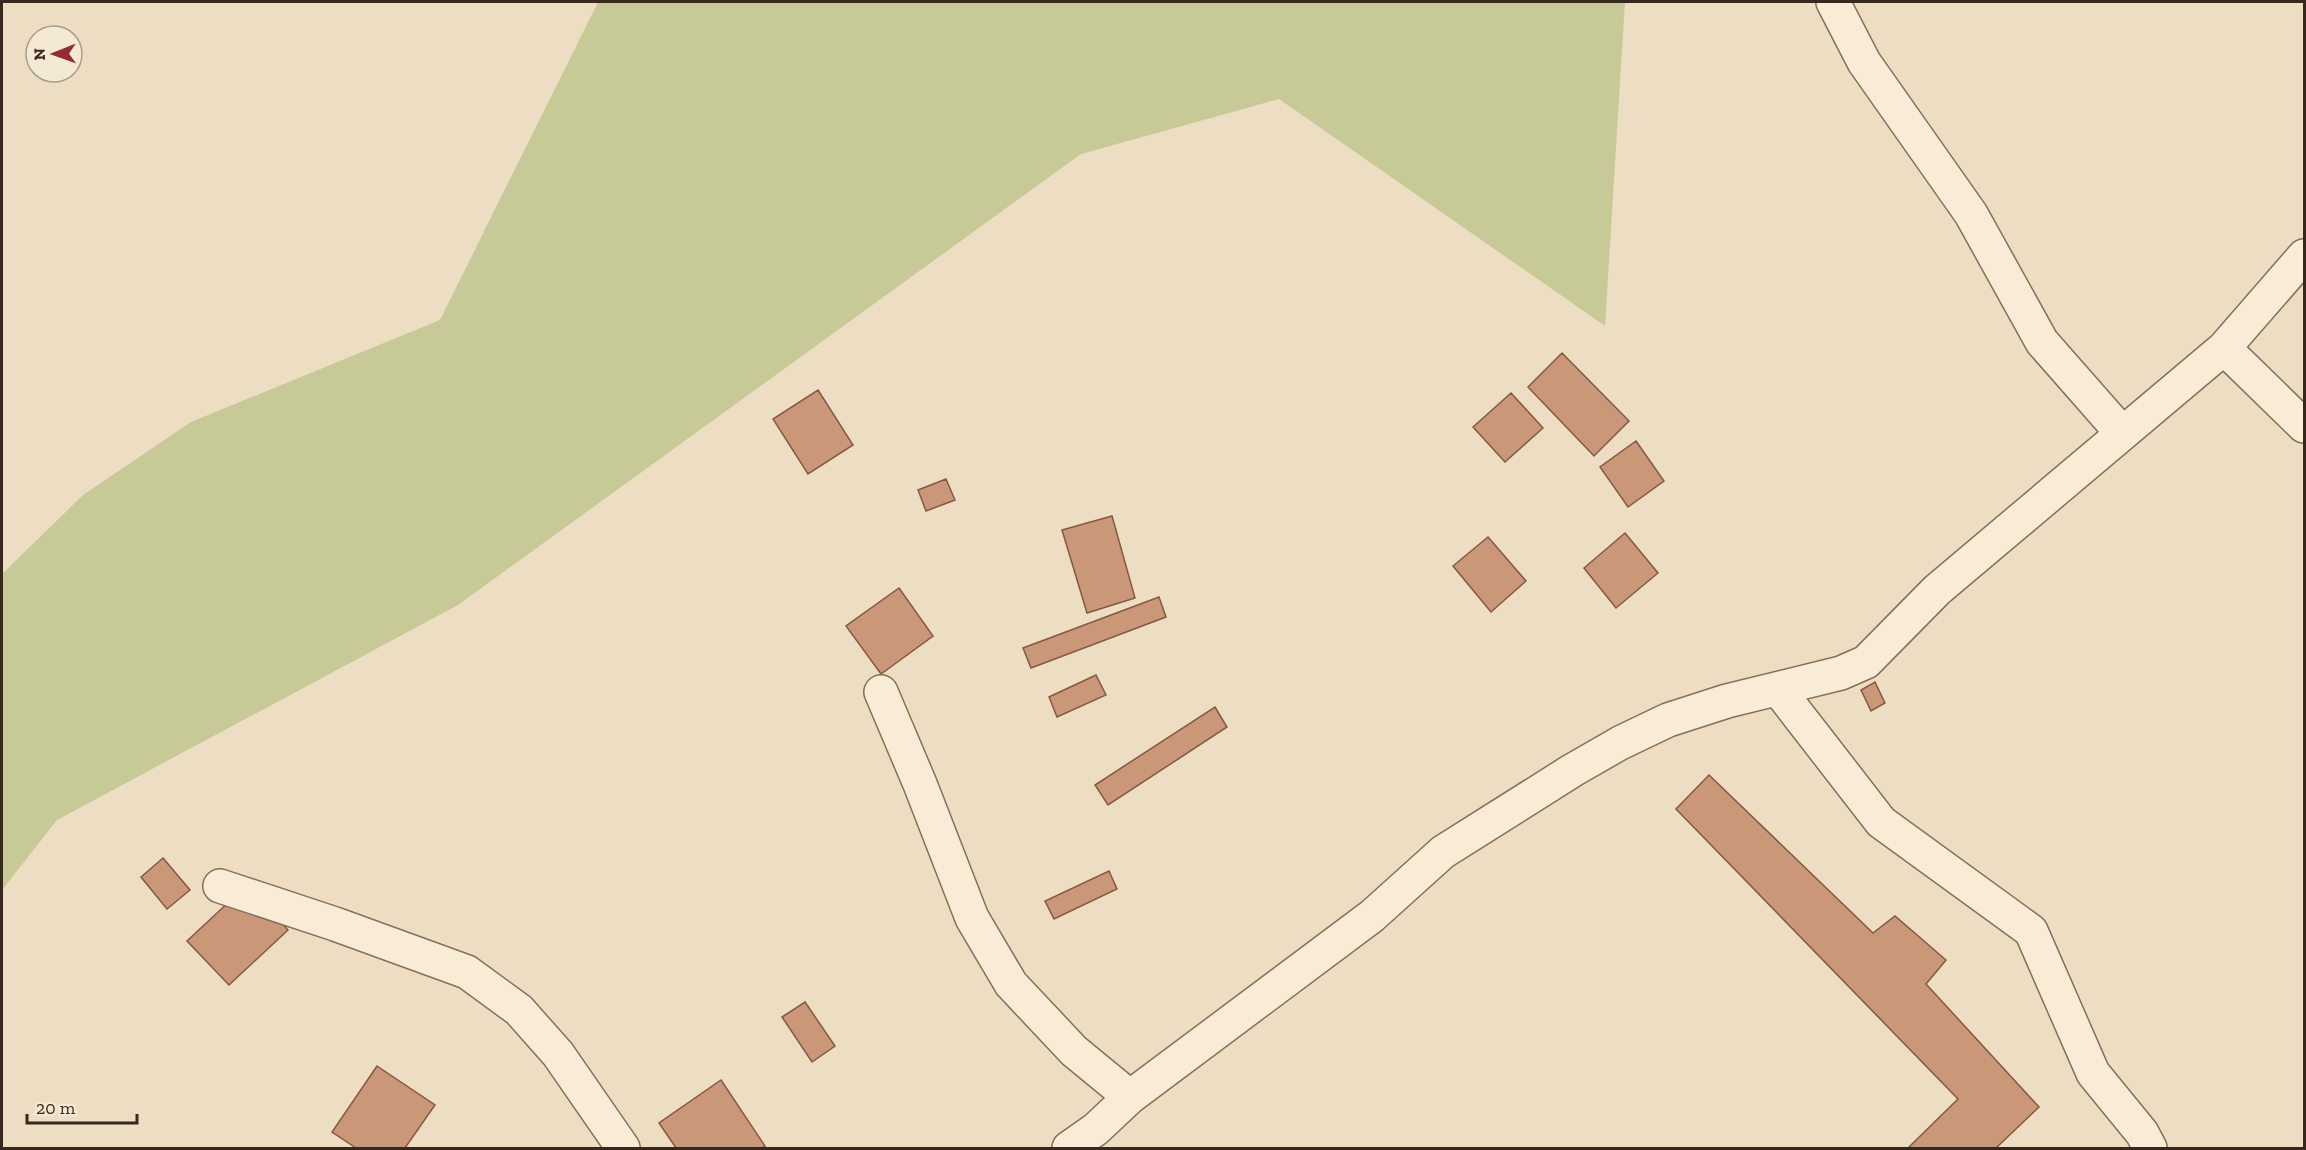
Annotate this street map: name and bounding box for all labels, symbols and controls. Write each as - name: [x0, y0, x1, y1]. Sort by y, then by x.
- north arrow: [24, 24, 84, 84]
- text: N: [30, 48, 49, 61]
- scale bar: [27, 1087, 136, 1125]
- text: 20 m: [36, 1097, 76, 1119]

